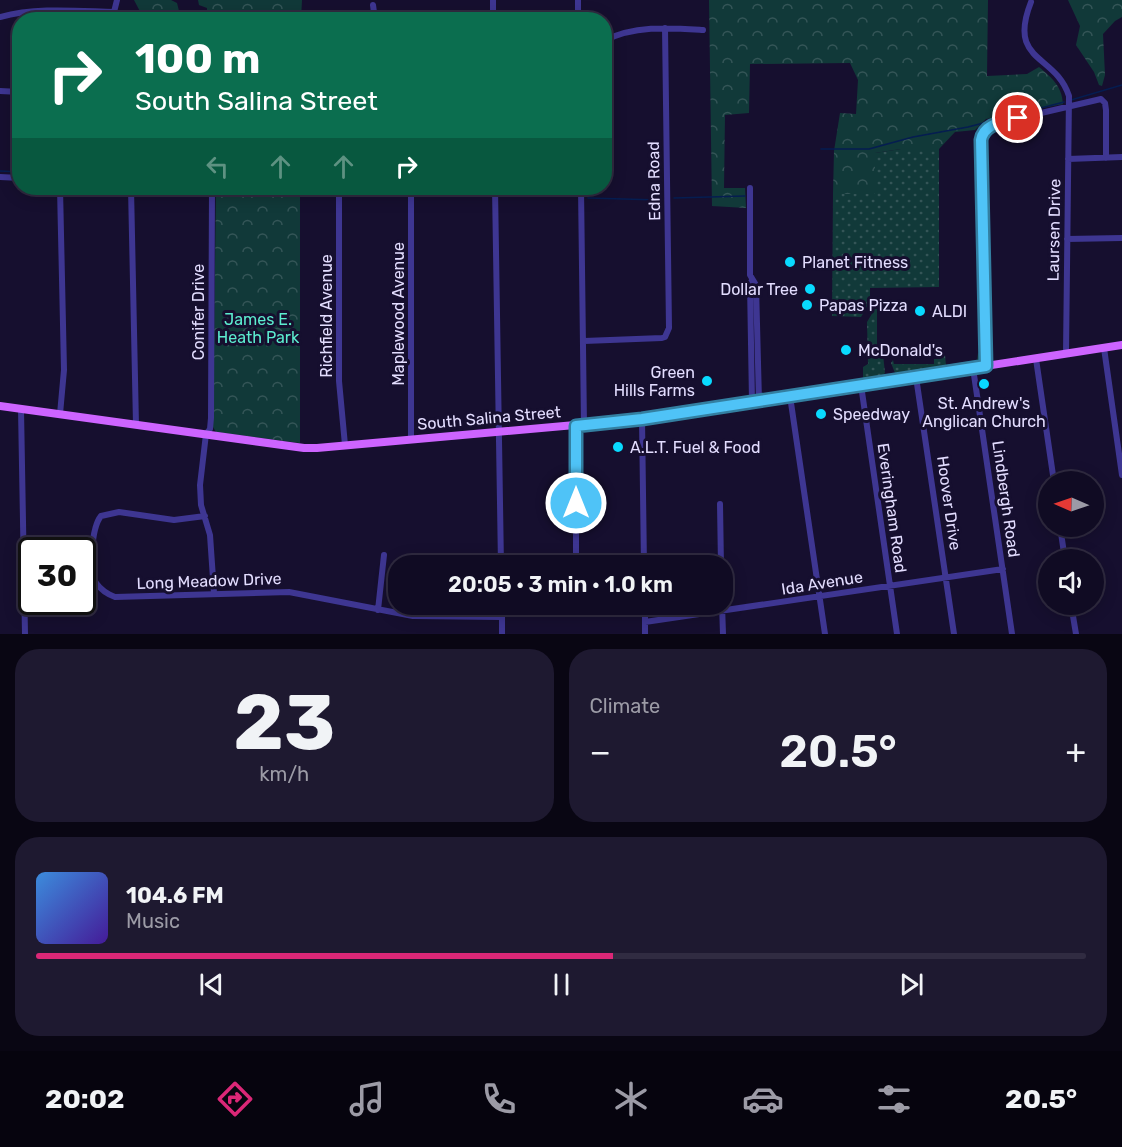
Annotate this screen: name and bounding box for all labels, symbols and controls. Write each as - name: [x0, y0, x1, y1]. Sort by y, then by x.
- text: 100 m: [135, 34, 260, 84]
- icon: right: [36, 36, 114, 114]
- text: South Salina Street: [135, 85, 378, 117]
- pin: [992, 92, 1043, 143]
- icon: arrive: [1001, 101, 1034, 134]
- street label: Edna Road: [644, 141, 664, 221]
- icon: left: [201, 150, 234, 183]
- icon: ahead: [264, 150, 297, 183]
- icon: ahead: [327, 150, 360, 183]
- icon: right: [390, 150, 423, 183]
- street label: Laursen Drive: [1044, 178, 1064, 282]
- street label: Maplewood Avenue: [389, 242, 408, 386]
- place label: Planet Fitness: [802, 253, 908, 272]
- street label: Richfield Avenue: [317, 254, 336, 378]
- marker: Planet Fitness: [783, 255, 797, 269]
- street label: Conifer Drive: [189, 264, 208, 360]
- place label: Dollar Tree: [720, 280, 798, 299]
- marker: Dollar Tree: [803, 282, 817, 296]
- place label: Papas Pizza: [819, 296, 908, 315]
- marker: Papas Pizza: [800, 298, 814, 312]
- place label: ALDI: [932, 302, 967, 321]
- marker: ALDI: [913, 304, 927, 318]
- park label: James E. Heath Park: [217, 310, 300, 347]
- place label: McDonald's: [858, 341, 943, 360]
- marker: McDonald's: [839, 343, 853, 357]
- place label: Green Hills Farms: [614, 363, 695, 400]
- marker: Green Hills Farms: [700, 374, 714, 388]
- marker: St. Andrew's Anglican Church: [977, 377, 991, 391]
- place label: St. Andrew's Anglican Church: [922, 394, 1046, 431]
- street label: South Salina Street: [416, 402, 562, 434]
- place label: Speedway: [833, 405, 910, 424]
- marker: Speedway: [814, 407, 828, 421]
- place label: A.L.T. Fuel & Food: [630, 438, 760, 457]
- street label: Lindbergh Road: [988, 439, 1024, 559]
- marker: A.L.T. Fuel & Food: [611, 440, 625, 454]
- street label: Everingham Road: [873, 442, 911, 574]
- street label: Hoover Drive: [933, 455, 965, 551]
- position arrow: [544, 471, 608, 535]
- north arrow: [1038, 471, 1104, 537]
- map controls: [1038, 471, 1104, 615]
- speed limit sign: 30: [18, 537, 96, 615]
- button: sound: [1038, 549, 1104, 615]
- street label: Ida Avenue: [780, 567, 864, 599]
- street label: Long Meadow Drive: [136, 569, 282, 593]
- text: 20:05 · 3 min · 1.0 km: [448, 571, 673, 598]
- text: 23: [233, 676, 335, 769]
- text: Climate: [590, 694, 660, 718]
- text: 20.5°: [780, 725, 897, 778]
- text: −: [590, 732, 611, 771]
- text: +: [1065, 732, 1086, 771]
- text: km/h: [259, 762, 309, 786]
- text: 104.6 FM: [126, 882, 224, 909]
- text: Music: [126, 909, 180, 933]
- icon: previous: [195, 968, 228, 1001]
- icon: pause: [545, 968, 578, 1001]
- icon: next: [895, 968, 928, 1001]
- icon: directions: [214, 1078, 256, 1120]
- icon: music: [346, 1078, 388, 1120]
- icon: phone: [478, 1078, 520, 1120]
- icon: climate: [610, 1078, 652, 1120]
- icon: car: [742, 1078, 784, 1120]
- icon: filters: [873, 1078, 915, 1120]
- text: 20:02: [45, 1083, 125, 1115]
- text: 20.5°: [1005, 1083, 1077, 1115]

